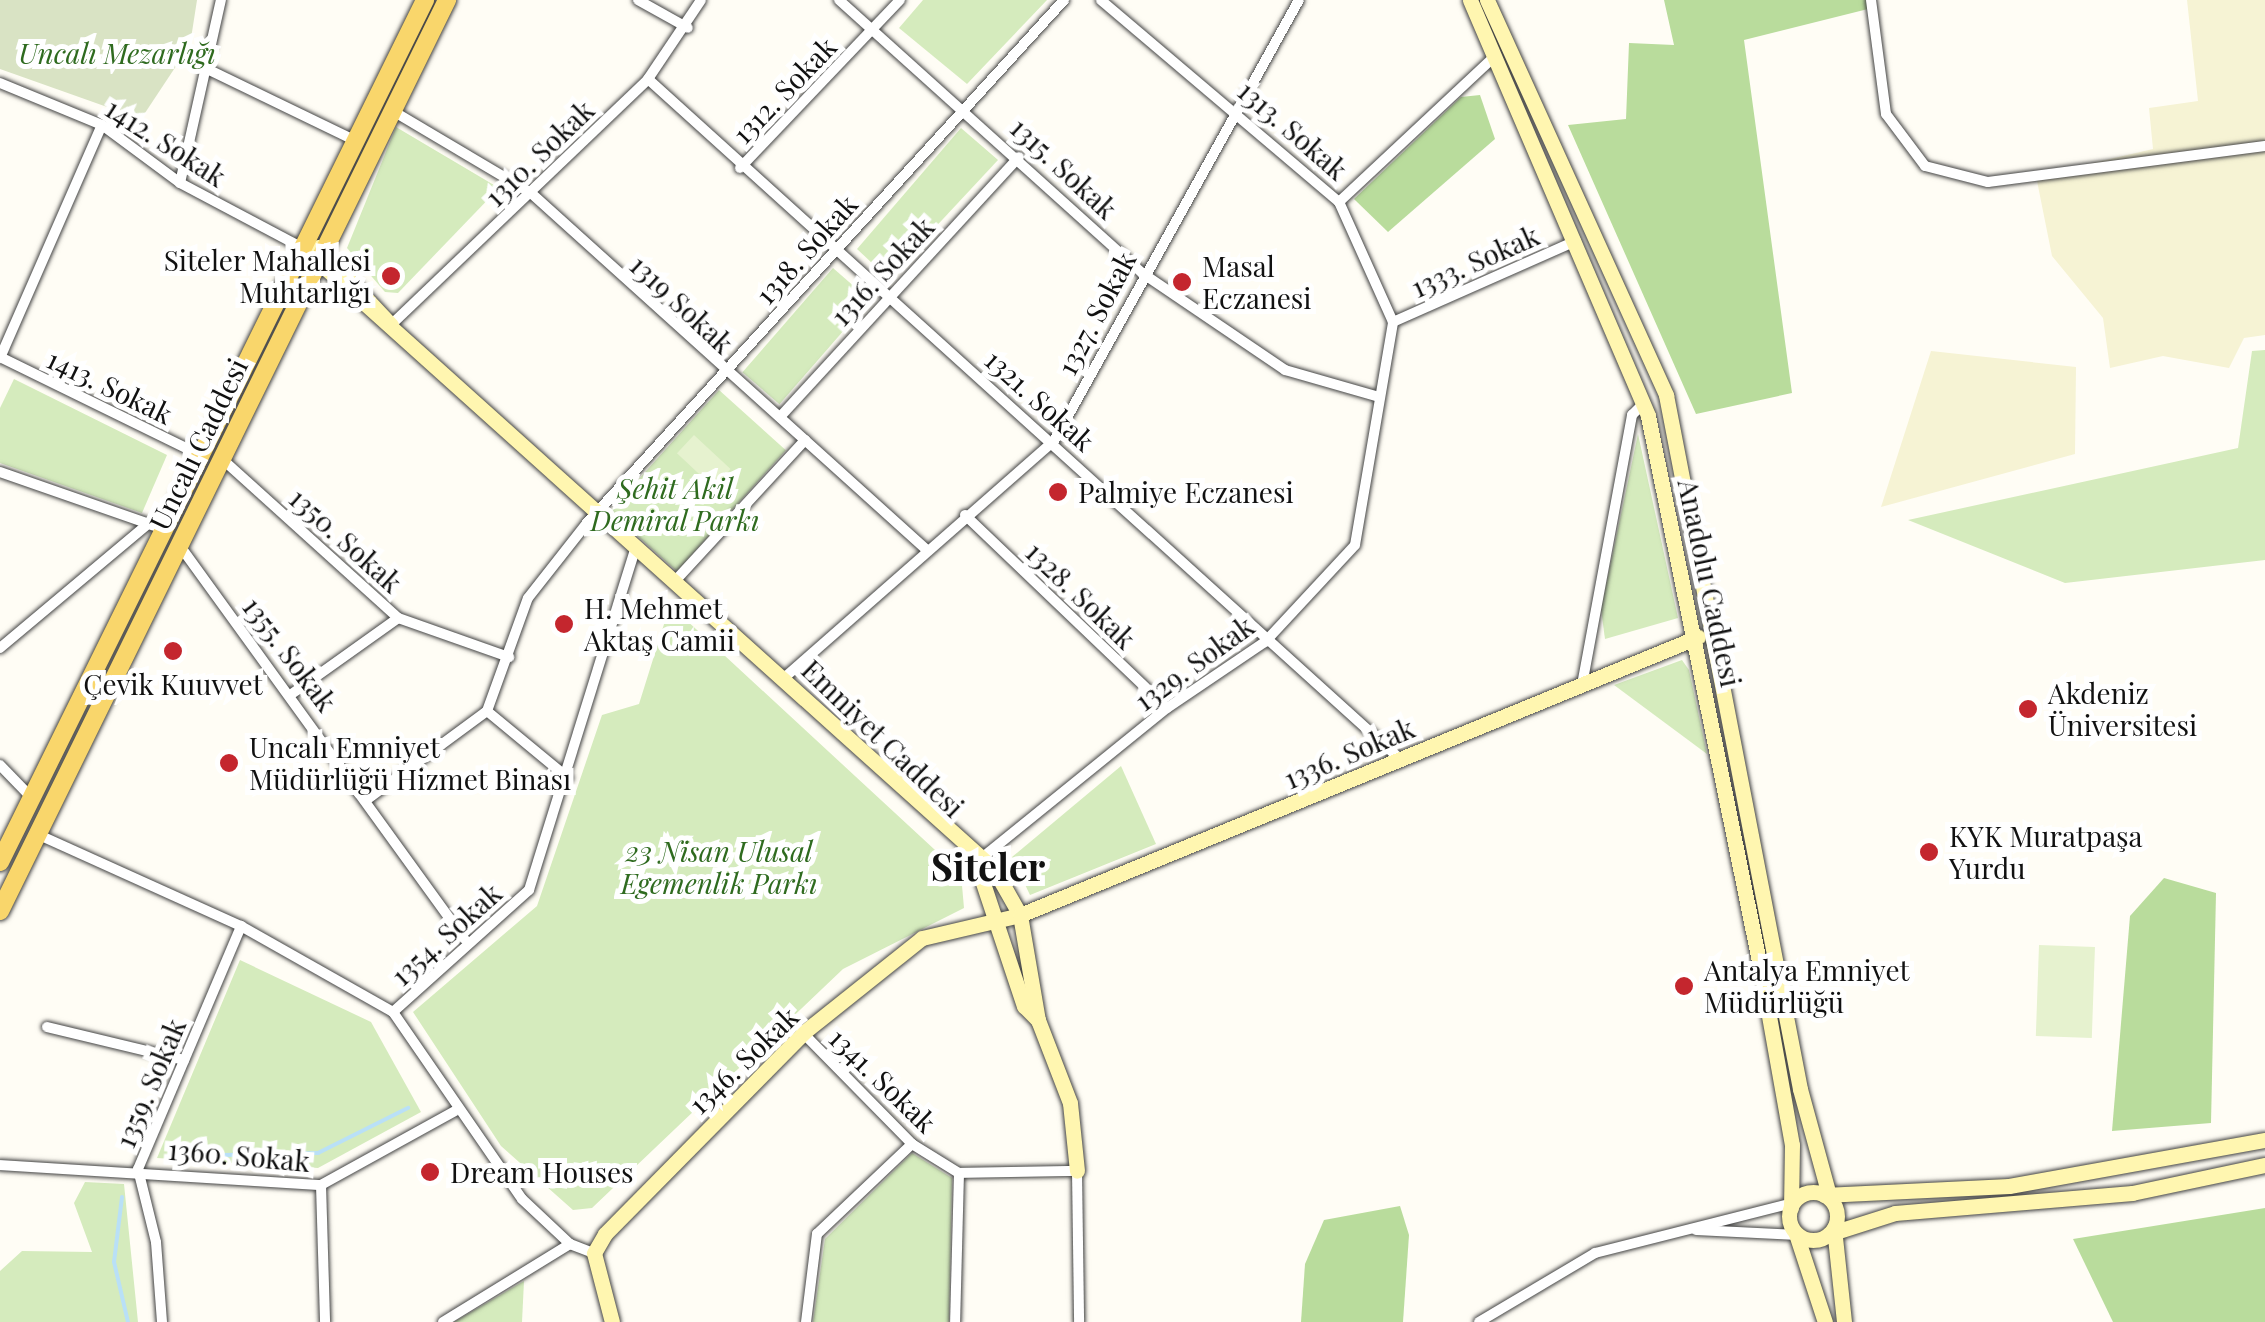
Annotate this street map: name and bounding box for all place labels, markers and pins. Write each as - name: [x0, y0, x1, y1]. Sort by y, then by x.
- place label: Siteler Mahallesi Muhtarlığı: [163, 243, 371, 309]
- place label: Masal Eczanesi: [1202, 249, 1312, 315]
- marker: Siteler Mahallesi Muhtarlığı: [380, 265, 402, 287]
- marker: Masal Eczanesi: [1171, 271, 1193, 293]
- place label: Palmiye Eczanesi: [1078, 475, 1294, 509]
- marker: Palmiye Eczanesi: [1047, 481, 1069, 503]
- place label: H. Mehmet Aktaş Camii: [584, 591, 735, 657]
- marker: H. Mehmet Aktaş Camii: [553, 613, 575, 635]
- marker: Çevik Kuuvvet: [162, 640, 184, 662]
- place label: Çevik Kuuvvet: [83, 667, 263, 701]
- place label: Akdeniz Üniversitesi: [2048, 676, 2197, 742]
- marker: Akdeniz Üniversitesi: [2017, 698, 2039, 720]
- place label: Uncalı Emniyet Müdürlüğü Hizmet Binası: [249, 730, 572, 796]
- marker: Uncalı Emniyet Müdürlüğü Hizmet Binası: [218, 752, 240, 774]
- place label: KYK Muratpaşa Yurdu: [1949, 819, 2143, 885]
- marker: KYK Muratpaşa Yurdu: [1918, 841, 1940, 863]
- place label: Antalya Emniyet Müdürlüğü: [1704, 953, 1910, 1019]
- marker: Antalya Emniyet Müdürlüğü: [1673, 975, 1695, 997]
- place label: Dream Houses: [450, 1155, 634, 1189]
- marker: Dream Houses: [419, 1161, 441, 1183]

